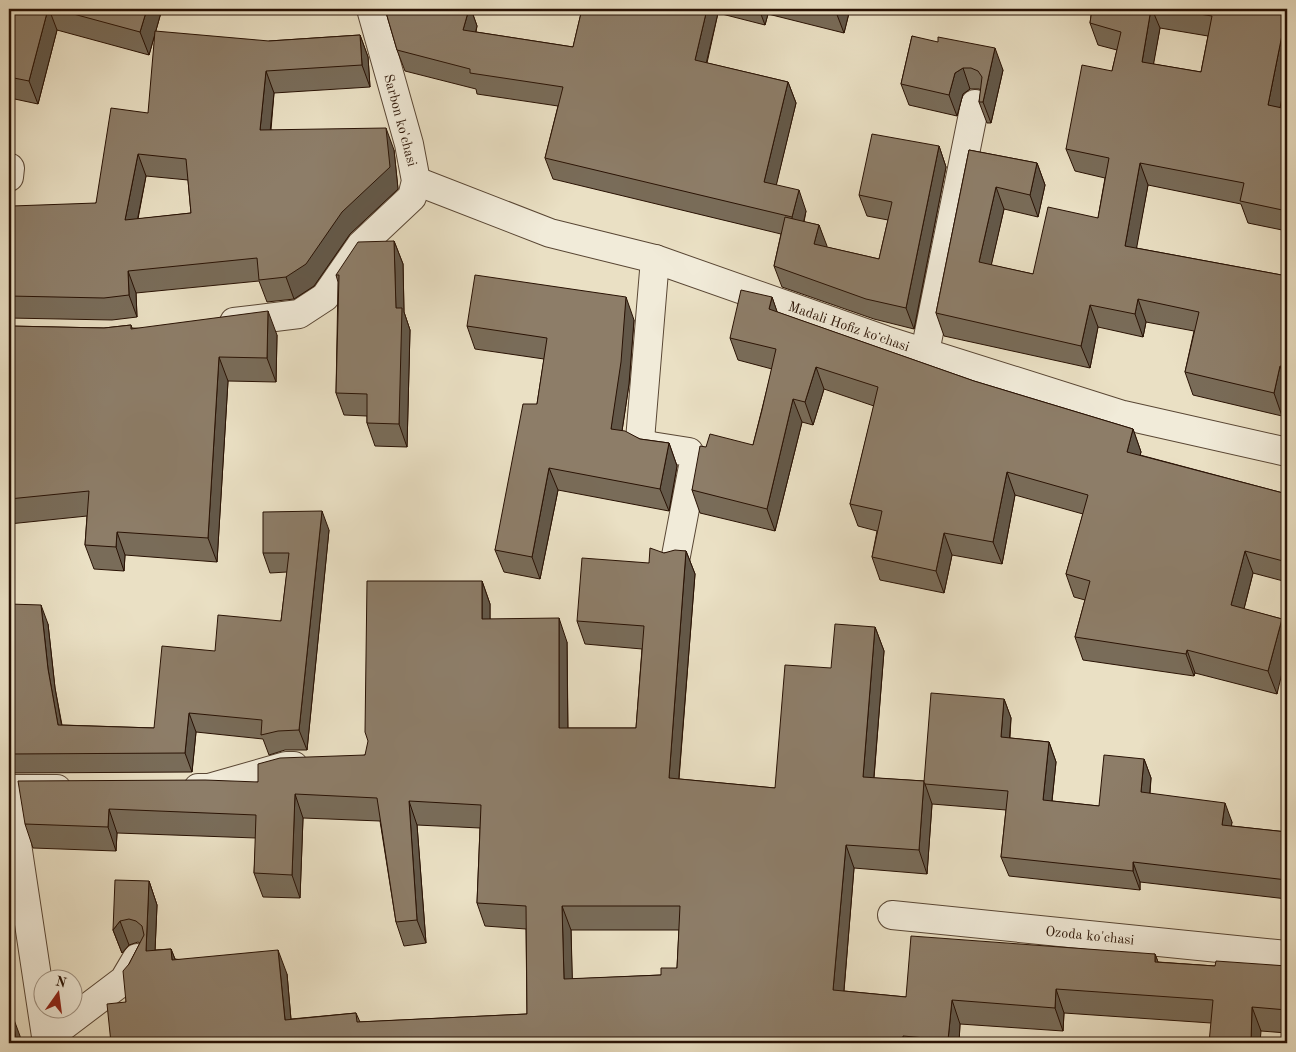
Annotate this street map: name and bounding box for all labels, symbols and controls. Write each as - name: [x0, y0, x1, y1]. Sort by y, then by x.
- street label: Sarbon ko'chasi: [381, 73, 419, 168]
- street label: Madali Hofiz koʻchasi: [786, 299, 912, 354]
- street label: Ozoda ko'chasi: [1045, 925, 1135, 948]
- north arrow: [32, 970, 82, 1020]
- text: N: [54, 974, 68, 991]

